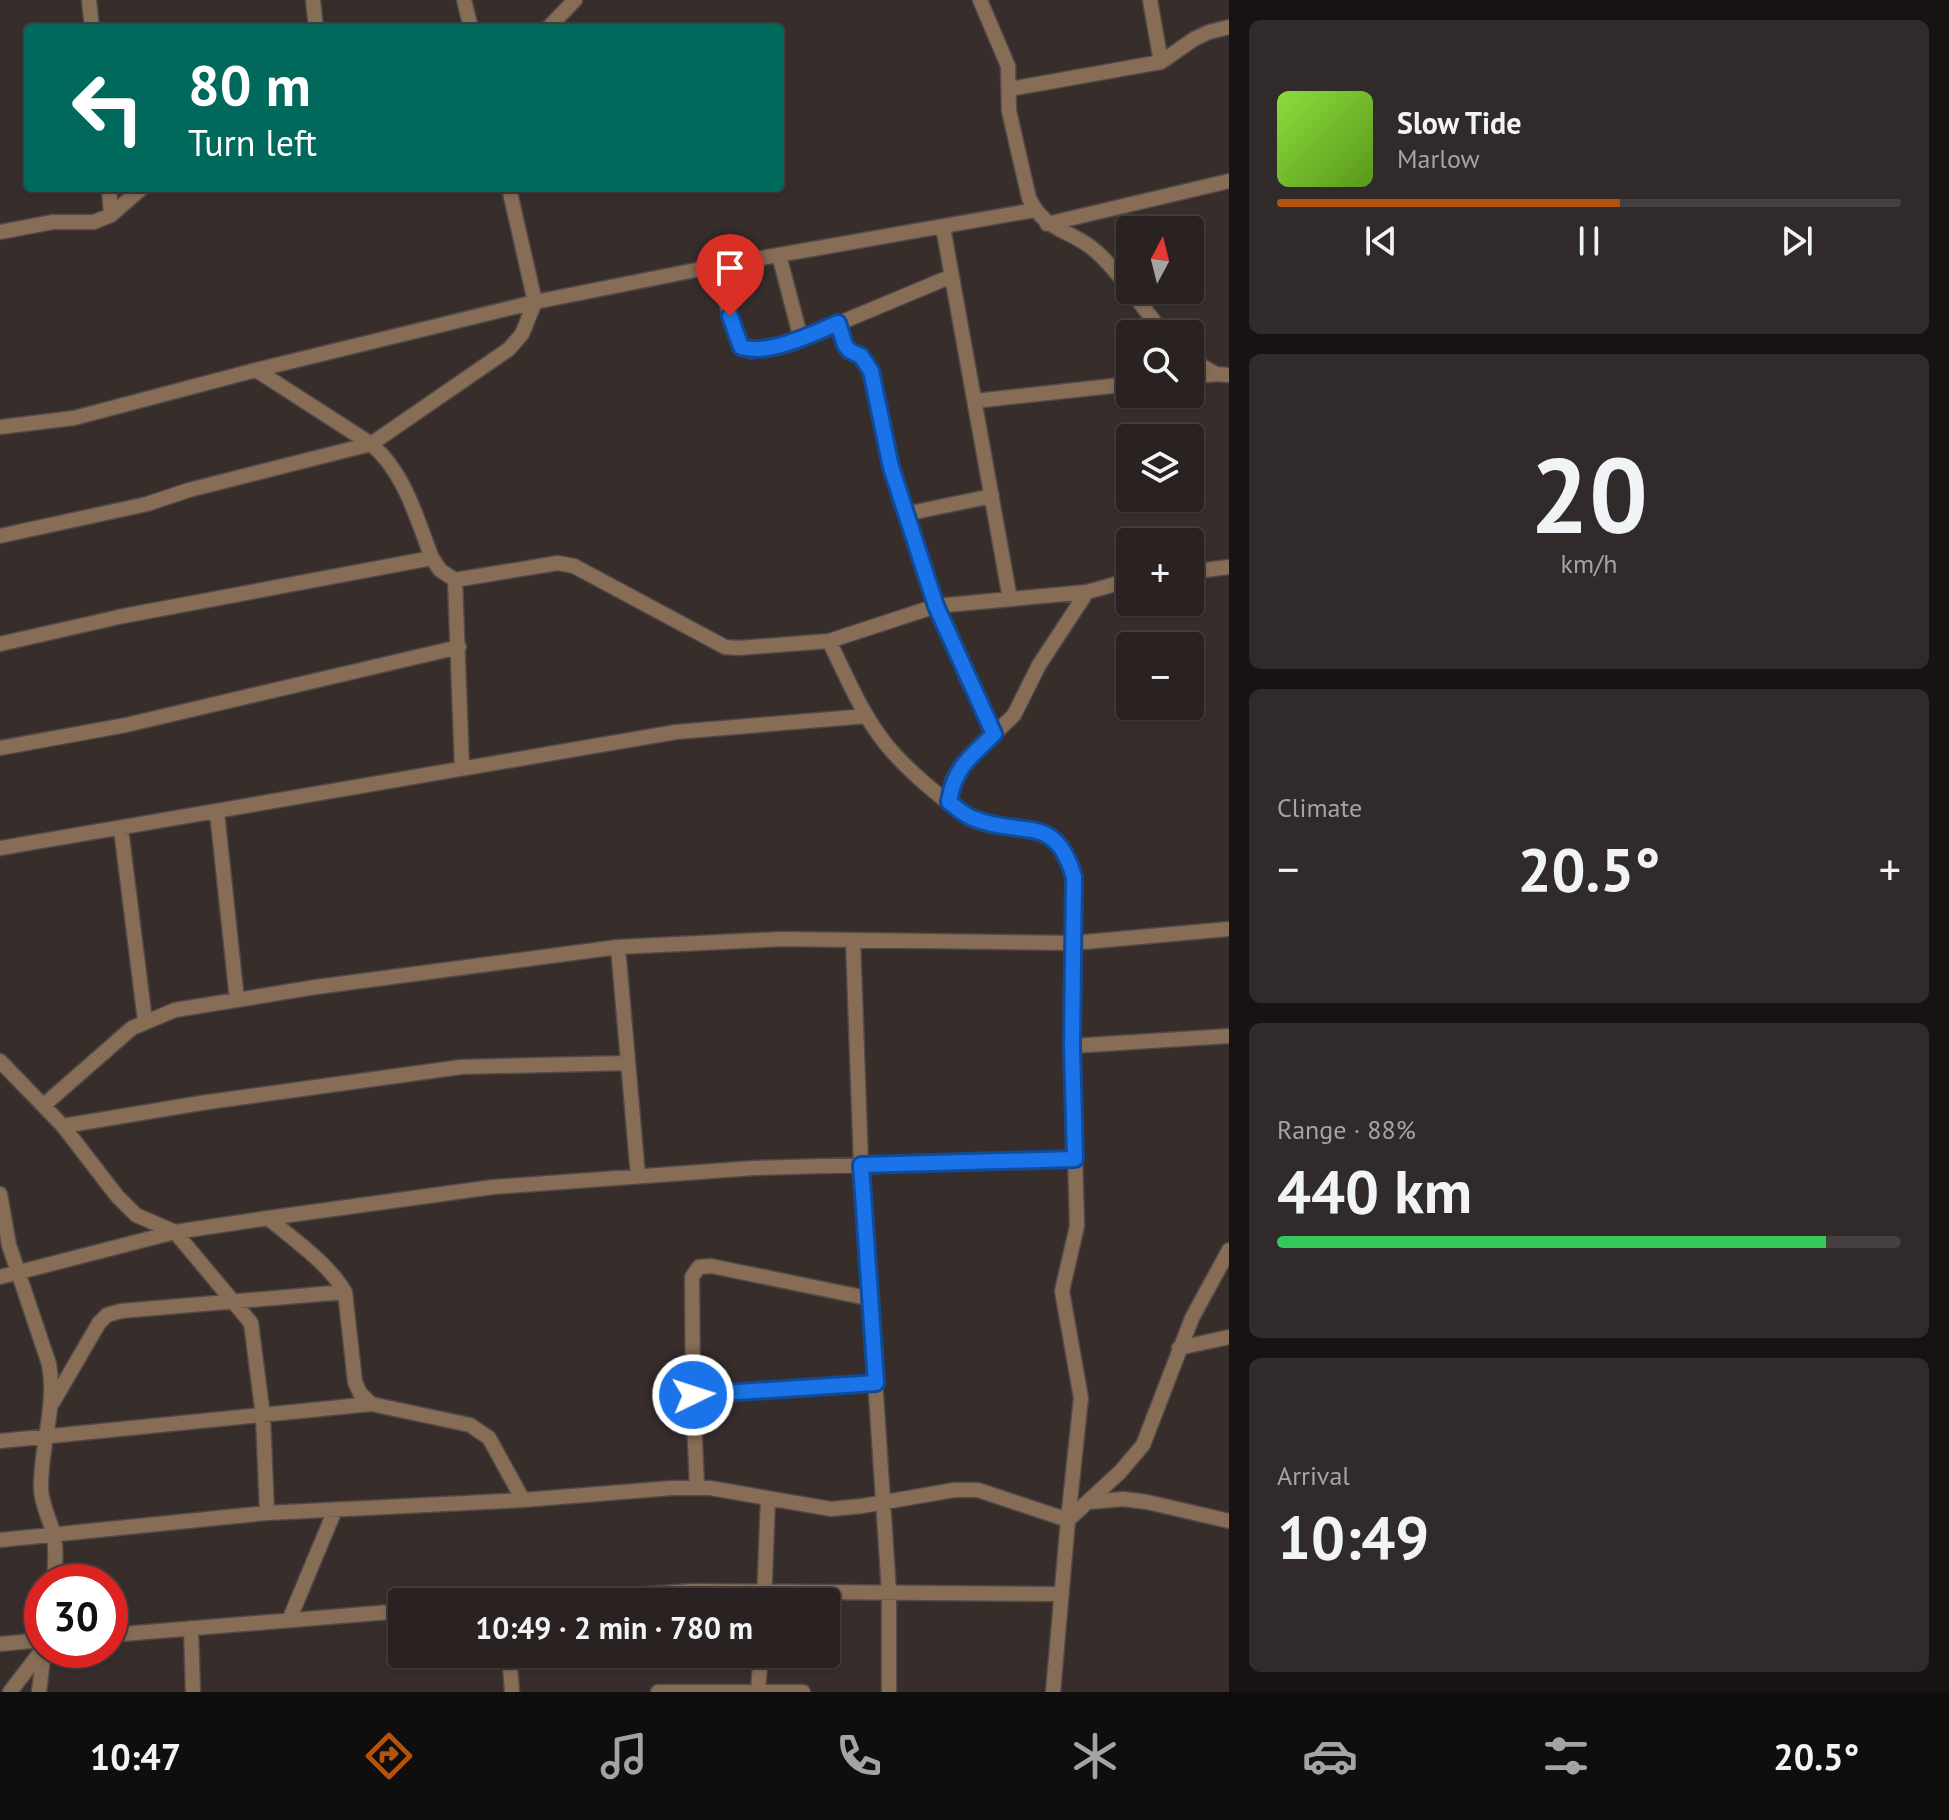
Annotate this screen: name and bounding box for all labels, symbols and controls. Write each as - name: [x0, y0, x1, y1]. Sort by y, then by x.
- text: 80 m: [188, 49, 311, 121]
- icon: left: [56, 56, 160, 160]
- text: Slow Tide: [1397, 103, 1522, 142]
- text: Turn left: [188, 119, 317, 166]
- text: Marlow: [1397, 142, 1480, 175]
- north arrow: [1116, 216, 1204, 304]
- map controls: [1116, 216, 1204, 720]
- icon: previous: [1359, 219, 1403, 263]
- icon: pause: [1567, 219, 1611, 263]
- icon: next: [1775, 219, 1819, 263]
- pin: [696, 234, 764, 316]
- icon: arrive: [708, 246, 752, 290]
- button: search: [1116, 320, 1204, 408]
- button: layers: [1116, 424, 1204, 512]
- text: 20: [1530, 427, 1648, 562]
- button: +: [1116, 528, 1204, 616]
- text: km/h: [1561, 547, 1618, 580]
- button: −: [1116, 632, 1204, 720]
- text: Climate: [1277, 791, 1362, 824]
- text: 20.5°: [1517, 830, 1661, 908]
- text: −: [1277, 840, 1299, 897]
- text: +: [1879, 840, 1901, 897]
- text: Range · 88%: [1277, 1113, 1416, 1146]
- text: 440 km: [1277, 1152, 1472, 1230]
- position arrow: [651, 1353, 735, 1437]
- text: Arrival: [1277, 1459, 1350, 1492]
- text: 10:49: [1277, 1498, 1429, 1576]
- speed limit sign: 30: [24, 1564, 128, 1668]
- text: 10:49 · 2 min · 780 m: [475, 1608, 753, 1647]
- icon: directions: [361, 1728, 417, 1784]
- icon: music: [596, 1728, 652, 1784]
- icon: phone: [831, 1728, 887, 1784]
- icon: climate: [1067, 1728, 1123, 1784]
- icon: car: [1302, 1728, 1358, 1784]
- icon: filters: [1538, 1728, 1594, 1784]
- text: 10:47: [90, 1733, 181, 1780]
- text: 20.5°: [1773, 1733, 1859, 1780]

